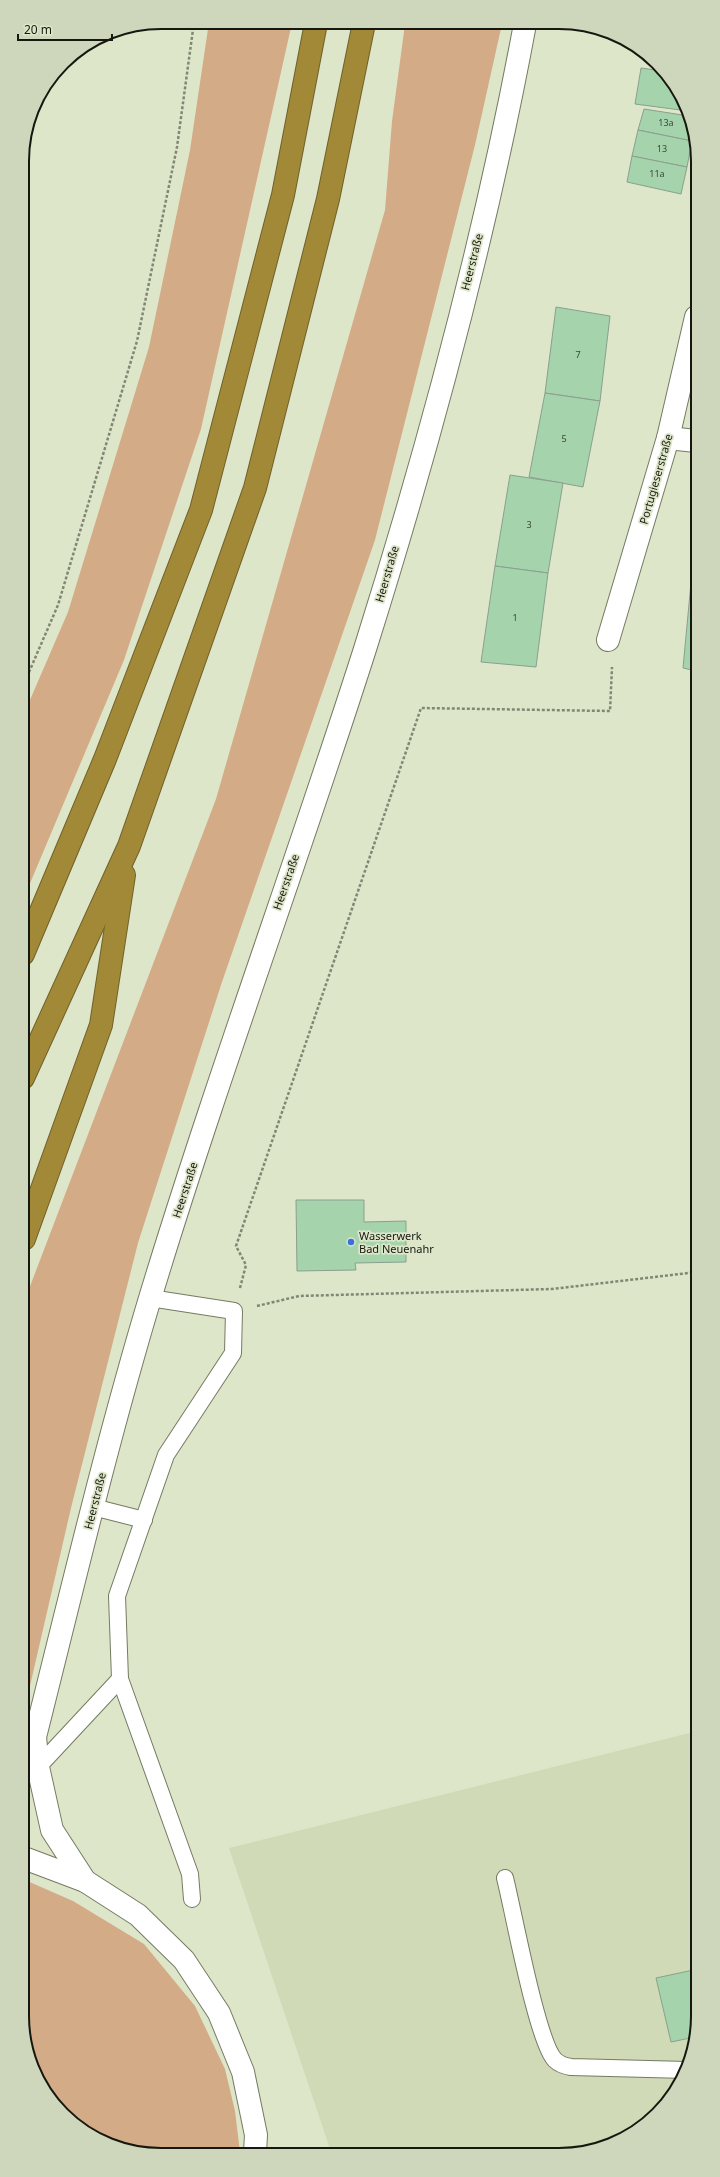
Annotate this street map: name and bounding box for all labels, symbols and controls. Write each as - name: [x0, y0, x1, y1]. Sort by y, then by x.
- scale bar: [18, 16, 112, 42]
- text: 20 m: [24, 21, 52, 38]
- house number: 13a: [658, 116, 674, 129]
- house number: 13: [657, 142, 667, 155]
- house number: 11a: [649, 167, 665, 180]
- street label: Heerstraße: [457, 232, 486, 292]
- house number: 7: [575, 348, 581, 361]
- house number: 5: [561, 432, 567, 445]
- street label: Portugieserstraße: [635, 432, 676, 526]
- house number: 3: [526, 518, 532, 531]
- street label: Heerstraße: [371, 544, 402, 604]
- house number: 1: [512, 611, 518, 624]
- street label: Heerstraße: [269, 852, 302, 912]
- street label: Heerstraße: [168, 1160, 201, 1220]
- place label: Wasserwerk Bad Neuenahr: [359, 1228, 434, 1256]
- marker: Wasserwerk Bad Neuenahr: [346, 1237, 356, 1247]
- street label: Heerstraße: [80, 1471, 109, 1531]

